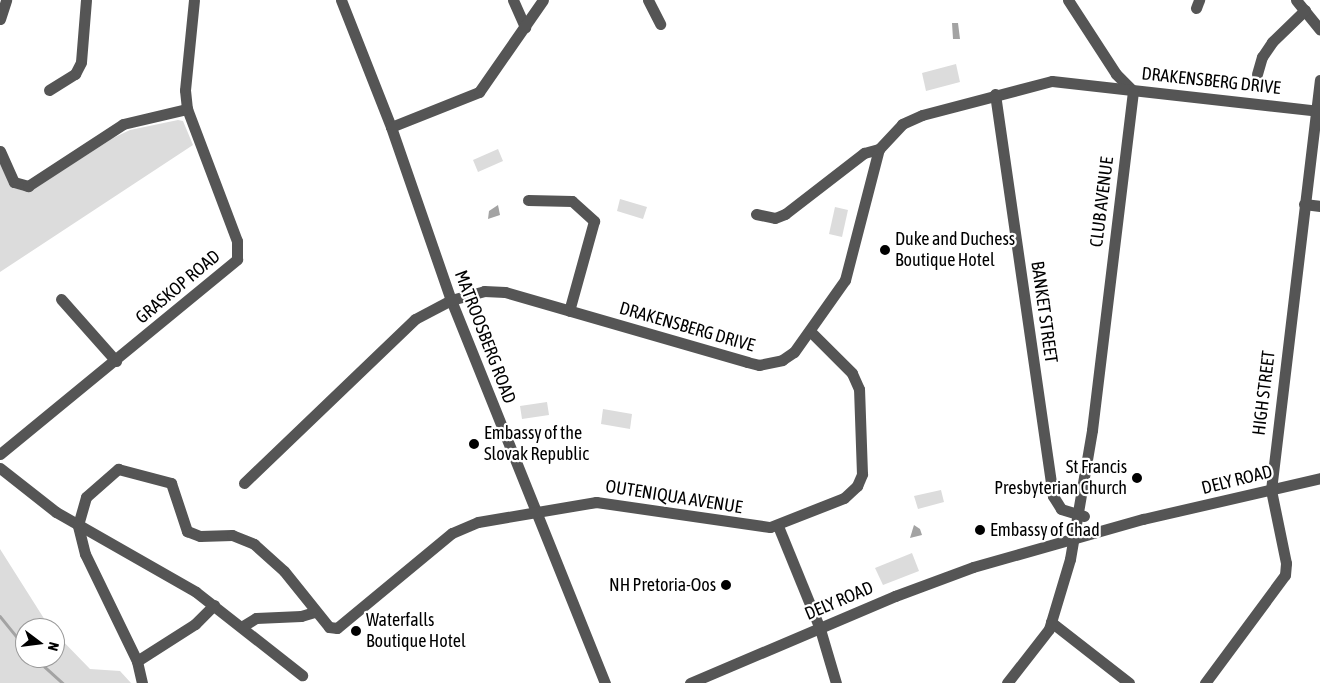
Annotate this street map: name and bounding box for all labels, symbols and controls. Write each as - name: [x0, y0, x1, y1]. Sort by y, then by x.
- street label: DRAKENSBERG DRIVE: [1140, 63, 1282, 99]
- street label: CLUB AVENUE: [1086, 156, 1118, 248]
- place label: Duke and Duchess Boutique Hotel: [895, 229, 1015, 272]
- marker: Duke and Duchess Boutique Hotel: [879, 244, 891, 256]
- street label: GRASKOP ROAD: [132, 246, 224, 328]
- street label: BANKET STREET: [1026, 260, 1062, 364]
- street label: MATROOSBERG ROAD: [450, 267, 520, 407]
- street label: DRAKENSBERG DRIVE: [617, 297, 757, 357]
- street label: HIGH STREET: [1248, 349, 1280, 437]
- place label: Embassy of the Slovak Republic: [484, 423, 589, 466]
- marker: Embassy of the Slovak Republic: [468, 438, 480, 450]
- place label: St Francis Presbyterian Church: [994, 457, 1127, 499]
- street label: DELY ROAD: [1199, 461, 1275, 499]
- marker: St Francis Presbyterian Church: [1131, 472, 1143, 484]
- street label: OUTENIQUA AVENUE: [604, 476, 744, 518]
- place label: Embassy of Chad: [990, 519, 1100, 541]
- marker: Embassy of Chad: [974, 524, 986, 536]
- place label: NH Pretoria-Oos: [609, 574, 716, 596]
- street label: DELY ROAD: [802, 577, 876, 625]
- marker: NH Pretoria-Oos: [720, 579, 732, 591]
- place label: Waterfalls Boutique Hotel: [366, 610, 466, 652]
- north arrow: [15, 618, 65, 668]
- marker: Waterfalls Boutique Hotel: [350, 625, 362, 637]
- text: N: [45, 641, 62, 653]

